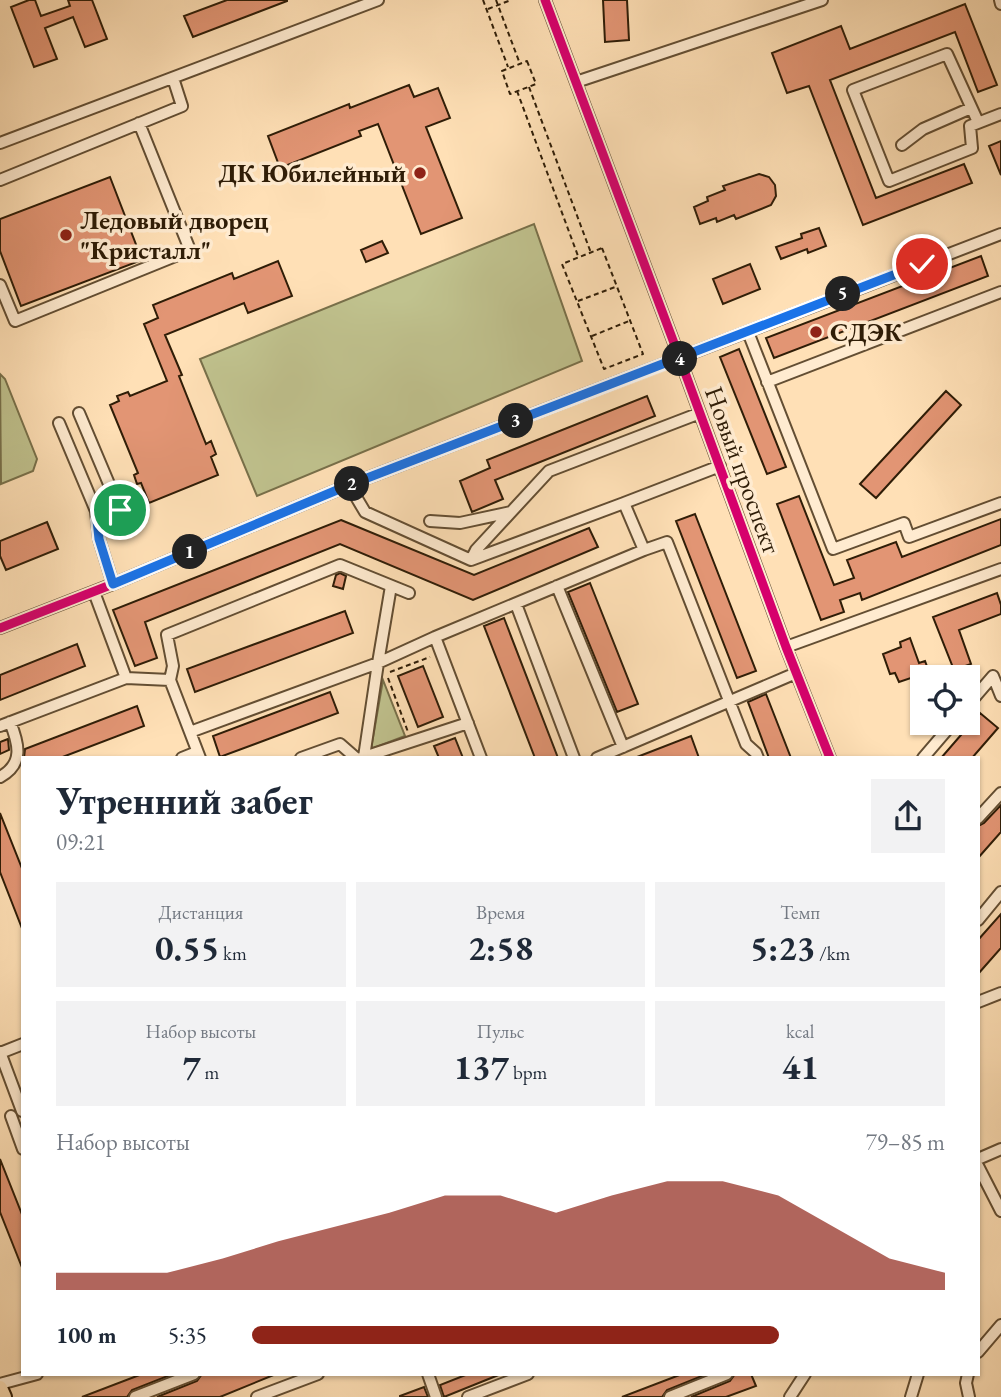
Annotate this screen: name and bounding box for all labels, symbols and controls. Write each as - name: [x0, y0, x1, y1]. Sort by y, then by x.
- place label: ДК Юбилейный: [218, 156, 406, 190]
- marker: ДК Юбилейный: [412, 165, 428, 181]
- place label: Ледовый дворец "Кристалл": [80, 203, 269, 267]
- marker: Ледовый дворец "Кристалл": [58, 227, 74, 243]
- pin: [892, 234, 952, 294]
- icon: check: [903, 245, 941, 283]
- pin: 5: [826, 276, 860, 312]
- text: 5: [837, 281, 848, 306]
- place label: СДЭК: [830, 315, 903, 349]
- marker: СДЭК: [808, 324, 824, 340]
- pin: 4: [662, 342, 698, 376]
- text: 4: [674, 346, 685, 371]
- street label: Новый проспект: [697, 382, 789, 559]
- pin: 3: [498, 404, 534, 438]
- text: 3: [510, 408, 521, 433]
- pin: 2: [334, 466, 370, 502]
- text: 2: [346, 471, 357, 496]
- pin: [90, 480, 150, 540]
- icon: arrive: [101, 491, 139, 529]
- pin: 1: [172, 534, 208, 570]
- text: 1: [184, 539, 195, 564]
- map controls: [910, 665, 980, 735]
- button: locate: [910, 665, 980, 735]
- text: Утренний забег: [56, 776, 313, 825]
- button: share: [871, 779, 945, 853]
- text: 09:21: [56, 827, 106, 857]
- text: Дистанция: [158, 900, 243, 925]
- text: Время: [476, 900, 525, 925]
- text: Темп: [780, 900, 820, 925]
- text: 0.55: [155, 925, 219, 970]
- text: 2:58: [468, 925, 533, 970]
- text: 5:23: [750, 925, 815, 970]
- text: km: [219, 941, 247, 966]
- text: /km: [815, 941, 850, 966]
- text: Набор высоты: [146, 1019, 256, 1044]
- text: Пульс: [476, 1019, 525, 1044]
- text: kcal: [786, 1019, 814, 1044]
- text: 7: [182, 1044, 201, 1089]
- text: 137: [454, 1044, 509, 1089]
- text: 41: [782, 1044, 819, 1089]
- text: m: [201, 1060, 219, 1085]
- text: bpm: [509, 1060, 547, 1085]
- text: Набор высоты: [56, 1127, 190, 1157]
- text: 79–85 m: [866, 1127, 945, 1157]
- text: 100 m: [56, 1320, 117, 1350]
- text: 5:35: [168, 1320, 207, 1350]

